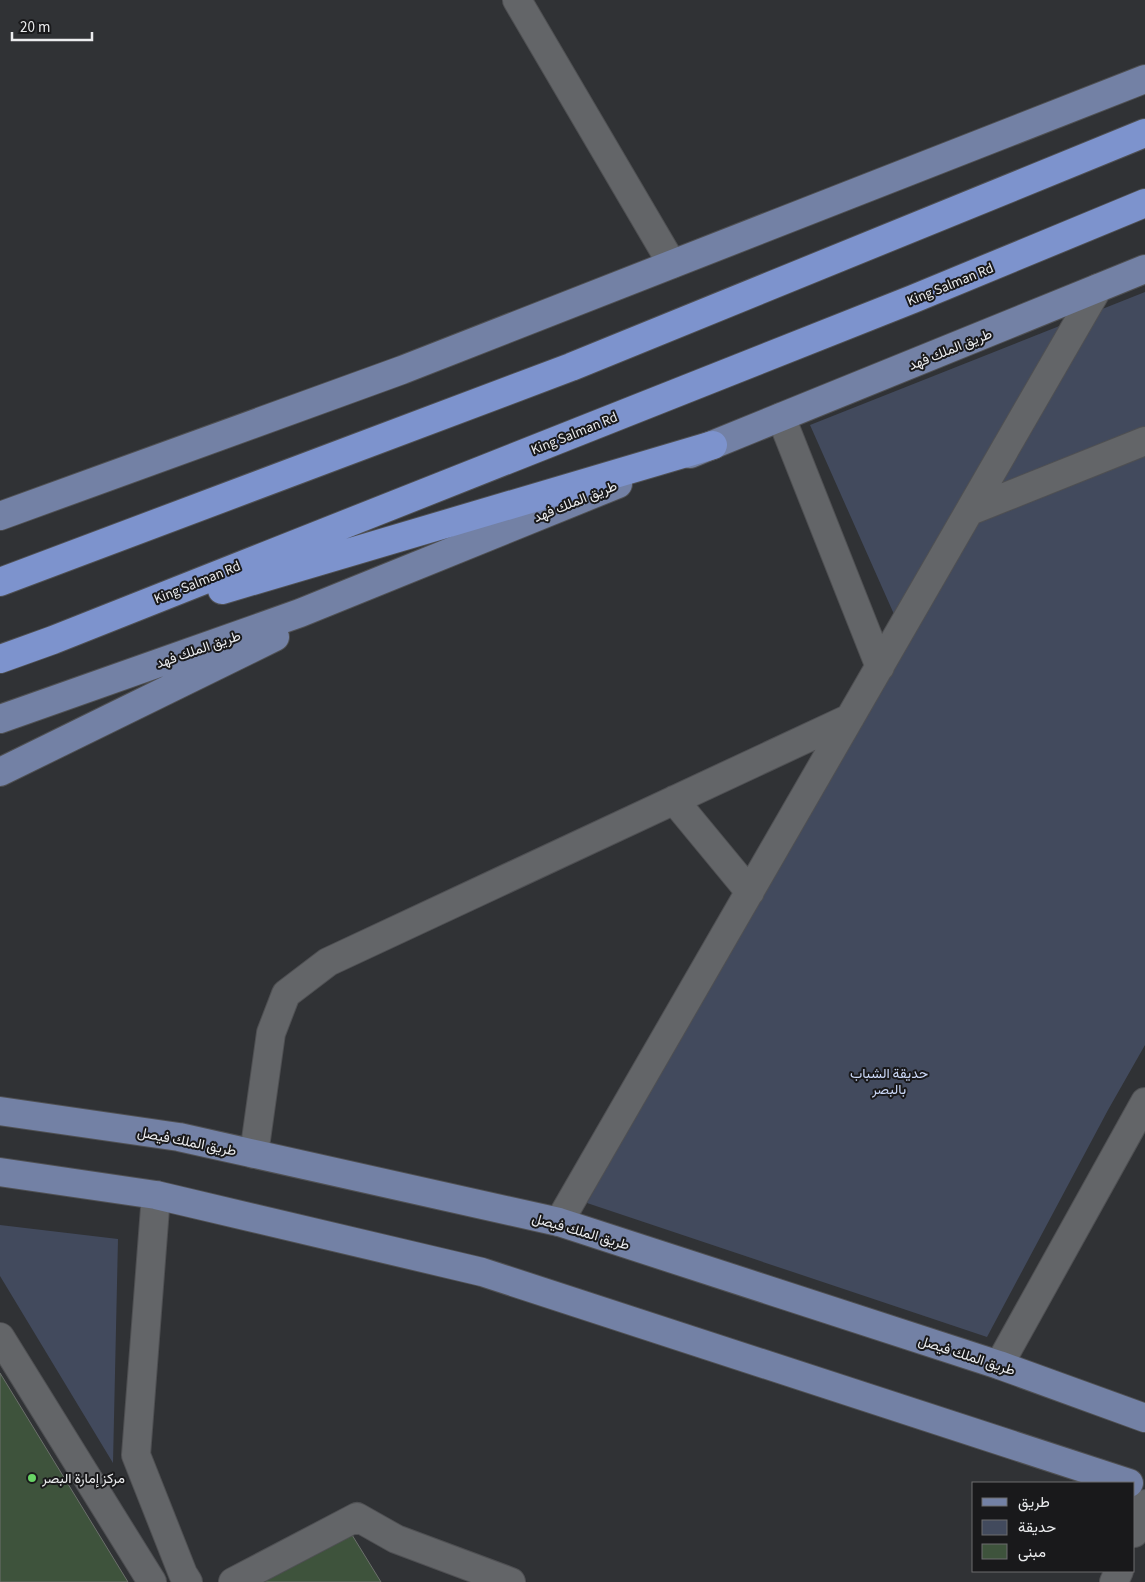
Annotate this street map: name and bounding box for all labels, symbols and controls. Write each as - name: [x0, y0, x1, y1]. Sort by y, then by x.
- scale bar: [12, 10, 92, 42]
- text: 20 m: [20, 17, 50, 38]
- street label: King Salman Rd: [904, 258, 997, 311]
- street label: طريق الملك فهد: [906, 324, 995, 376]
- street label: King Salman Rd: [528, 407, 621, 460]
- street label: طريق الملك فهد: [531, 476, 620, 528]
- street label: King Salman Rd: [151, 556, 244, 609]
- street label: طريق الملك فهد: [153, 626, 243, 674]
- park label: حديقة الشباب بالبصر: [850, 1064, 928, 1100]
- street label: طريق الملك فيصل: [135, 1123, 238, 1161]
- street label: طريق الملك فيصل: [530, 1208, 632, 1255]
- street label: طريق الملك فيصل: [916, 1331, 1018, 1381]
- place label: مركز إمارة البصر: [41, 1469, 125, 1489]
- marker: مركز إمارة البصر: [26, 1472, 38, 1484]
- legend: [972, 1482, 1135, 1572]
- text: طريق: [1018, 1492, 1050, 1513]
- text: حديقة: [1018, 1517, 1056, 1538]
- text: مبنى: [1018, 1542, 1046, 1563]

